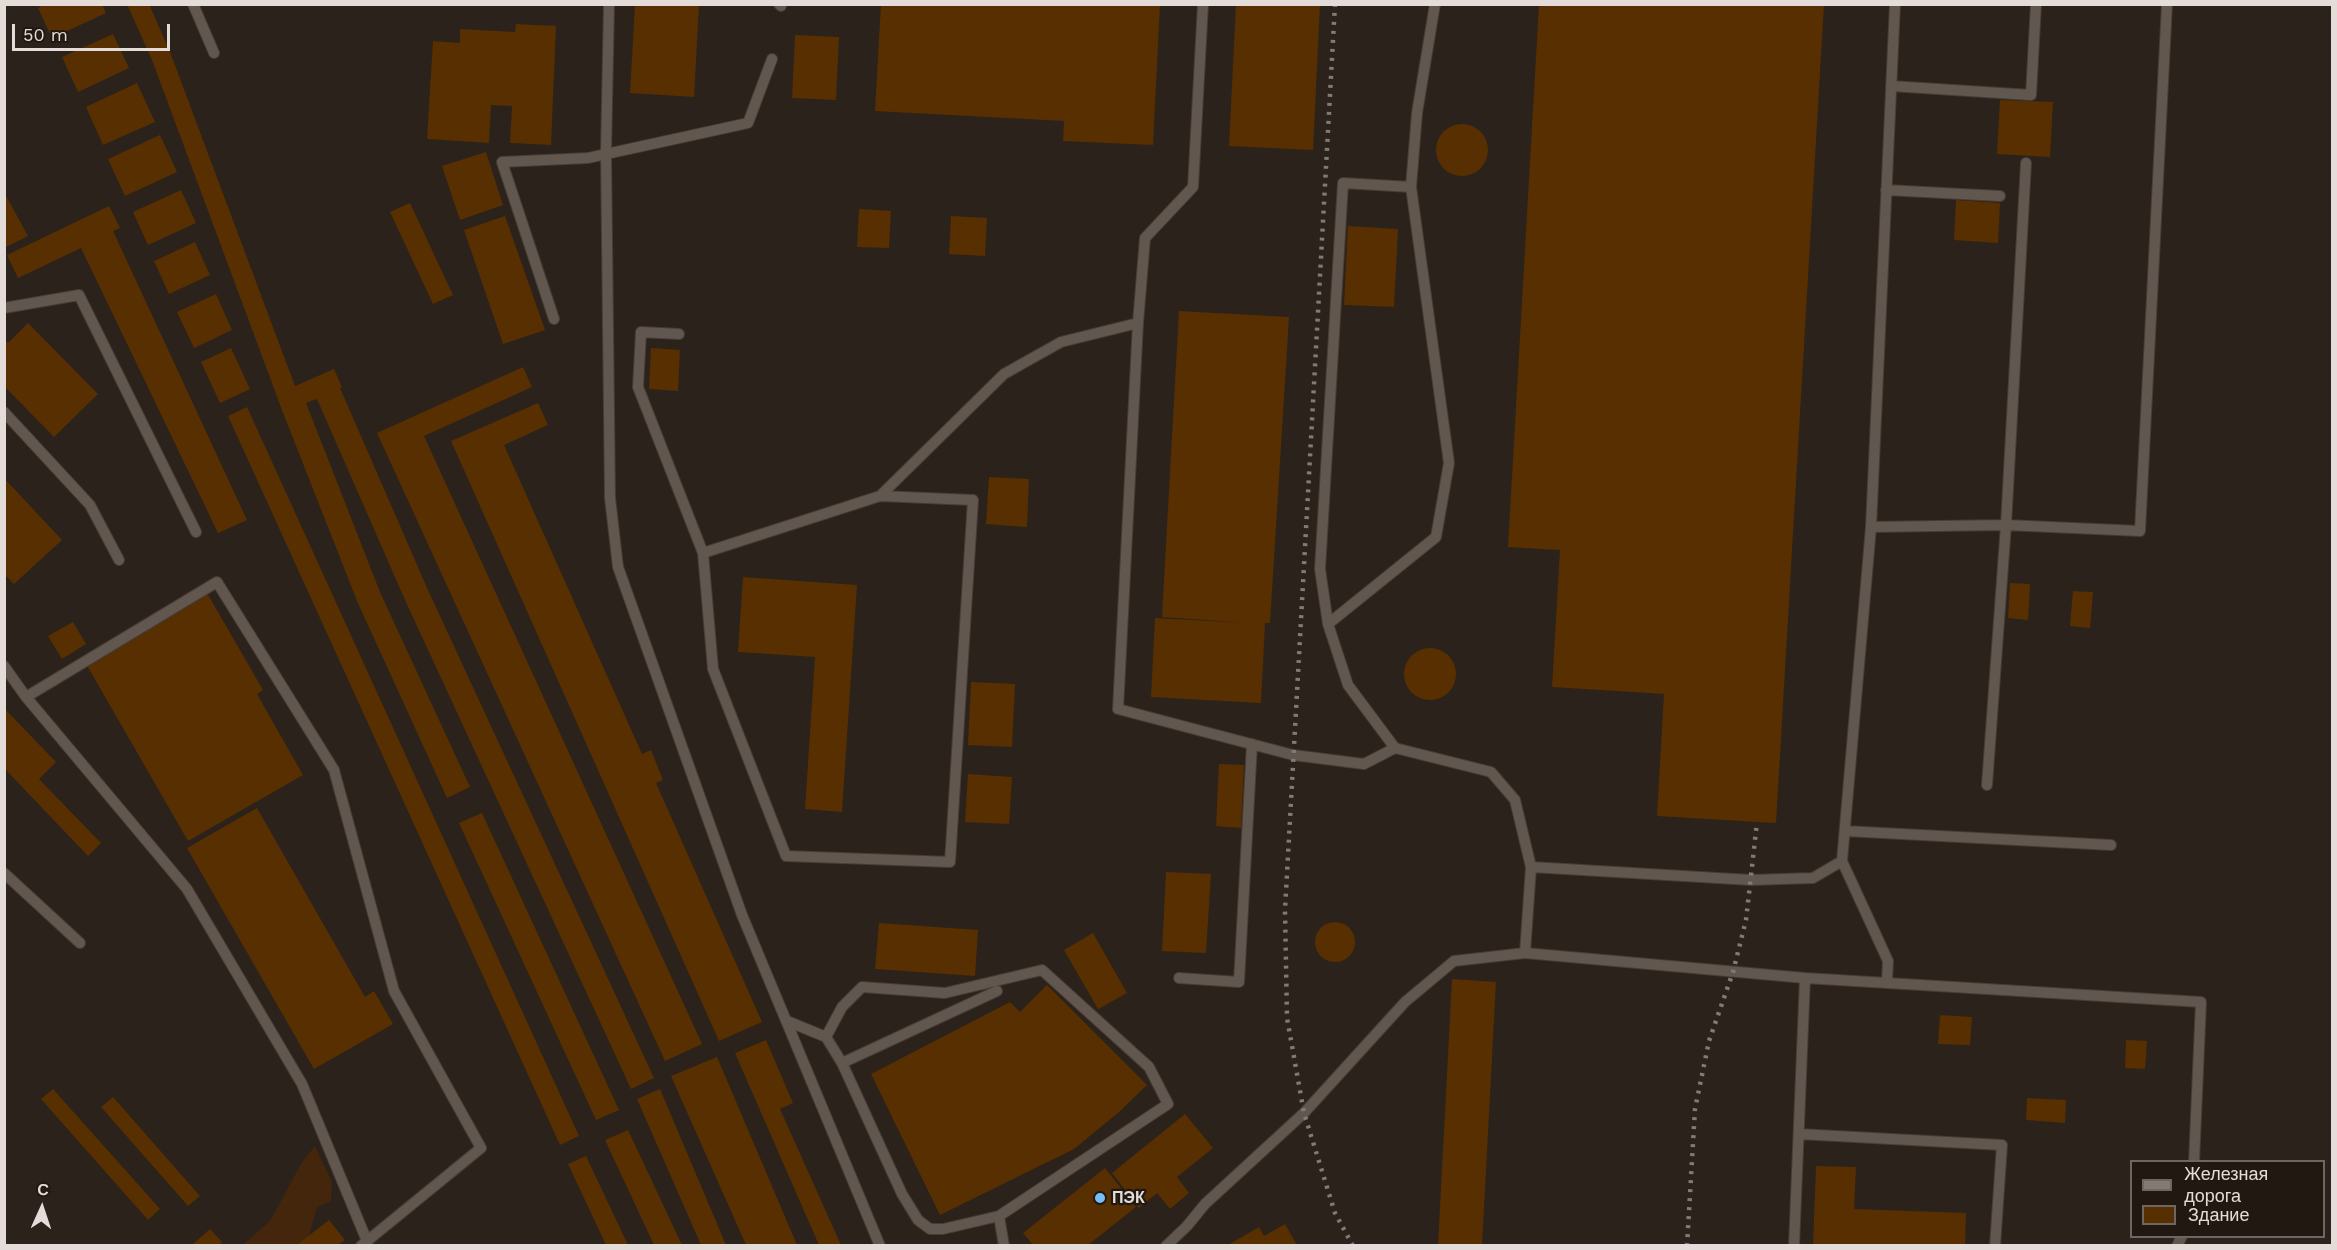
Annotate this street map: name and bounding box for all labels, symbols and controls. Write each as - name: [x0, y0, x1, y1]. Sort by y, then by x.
- scale bar: [15, 12, 172, 50]
- text: 50 m: [23, 24, 68, 45]
- legend: [2130, 1160, 2325, 1238]
- text: Железная дорога: [2184, 1163, 2268, 1206]
- north arrow: [12, 1178, 72, 1238]
- text: С: [37, 1180, 49, 1199]
- place label: ПЭК: [1112, 1188, 1145, 1208]
- marker: ПЭК: [1093, 1191, 1107, 1205]
- text: Здание: [2188, 1204, 2249, 1225]

